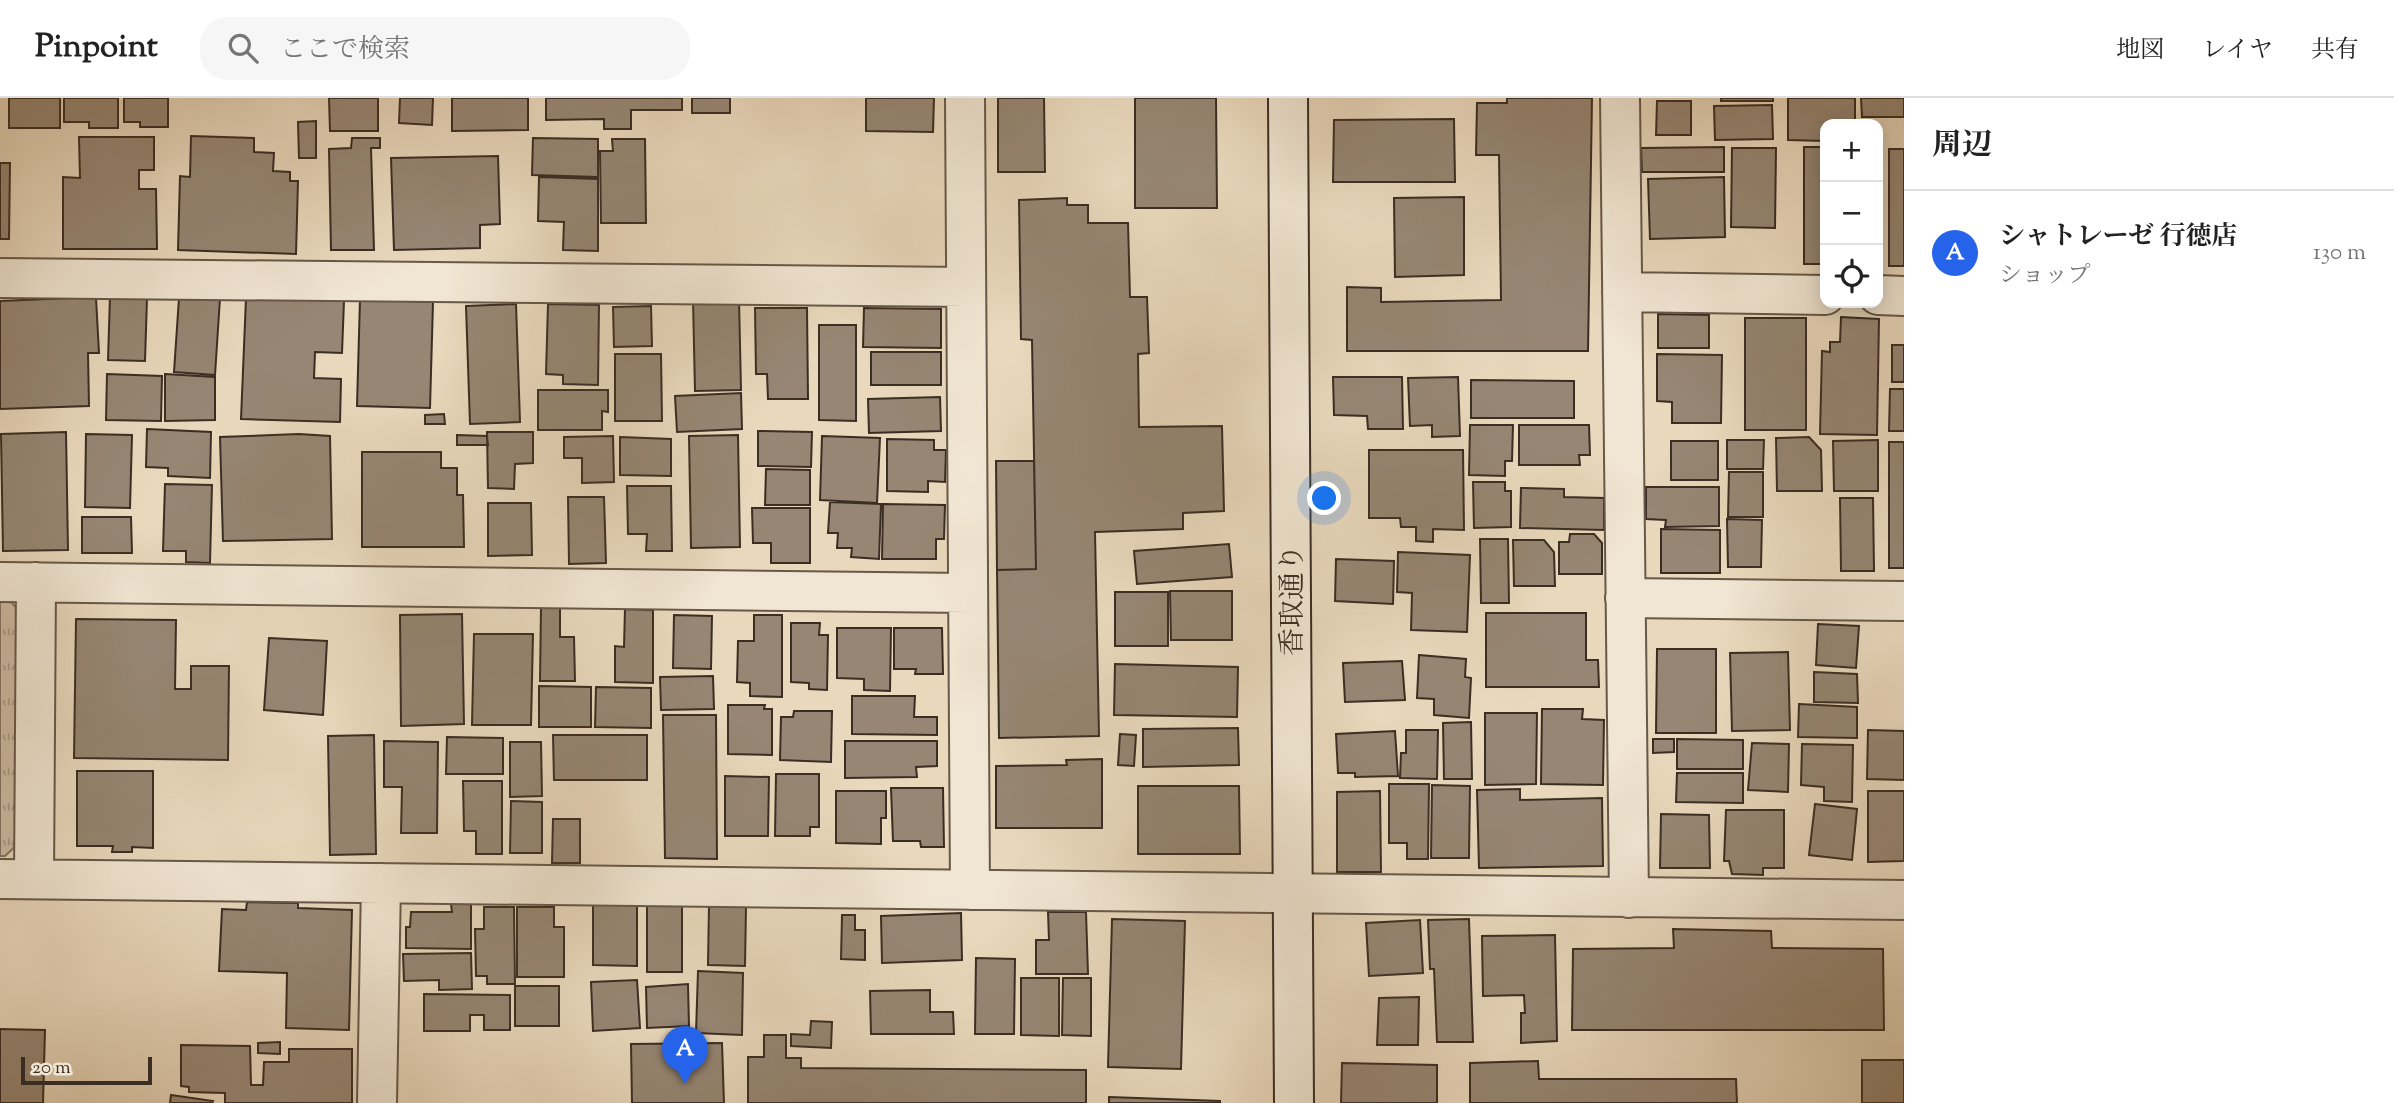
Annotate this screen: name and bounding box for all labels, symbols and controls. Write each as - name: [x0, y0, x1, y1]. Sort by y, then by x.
- search box: [200, 17, 690, 80]
- text: Pinpoint: [35, 24, 158, 72]
- icon: search: [224, 29, 262, 67]
- text: ここで検索: [280, 32, 410, 69]
- text: 地図: [2116, 34, 2164, 68]
- text: レイヤ: [2202, 34, 2273, 68]
- text: 共有: [2311, 34, 2359, 68]
- map controls: [1820, 119, 1883, 308]
- button: +: [1820, 119, 1883, 182]
- text: 周辺: [1932, 125, 1992, 168]
- button: −: [1820, 182, 1883, 245]
- text: シャトレーゼ 行徳店: [1999, 219, 2238, 256]
- text: A: [1946, 237, 1964, 270]
- text: 130 m: [2313, 237, 2366, 270]
- button: locate: [1820, 245, 1883, 308]
- text: ショップ: [1999, 260, 2091, 293]
- your location: [1307, 481, 1341, 515]
- street label: 香取通り: [1274, 544, 1314, 656]
- pin: A: [662, 1026, 708, 1084]
- scale bar: [21, 1054, 152, 1086]
- text: 20 m: [32, 1055, 71, 1082]

